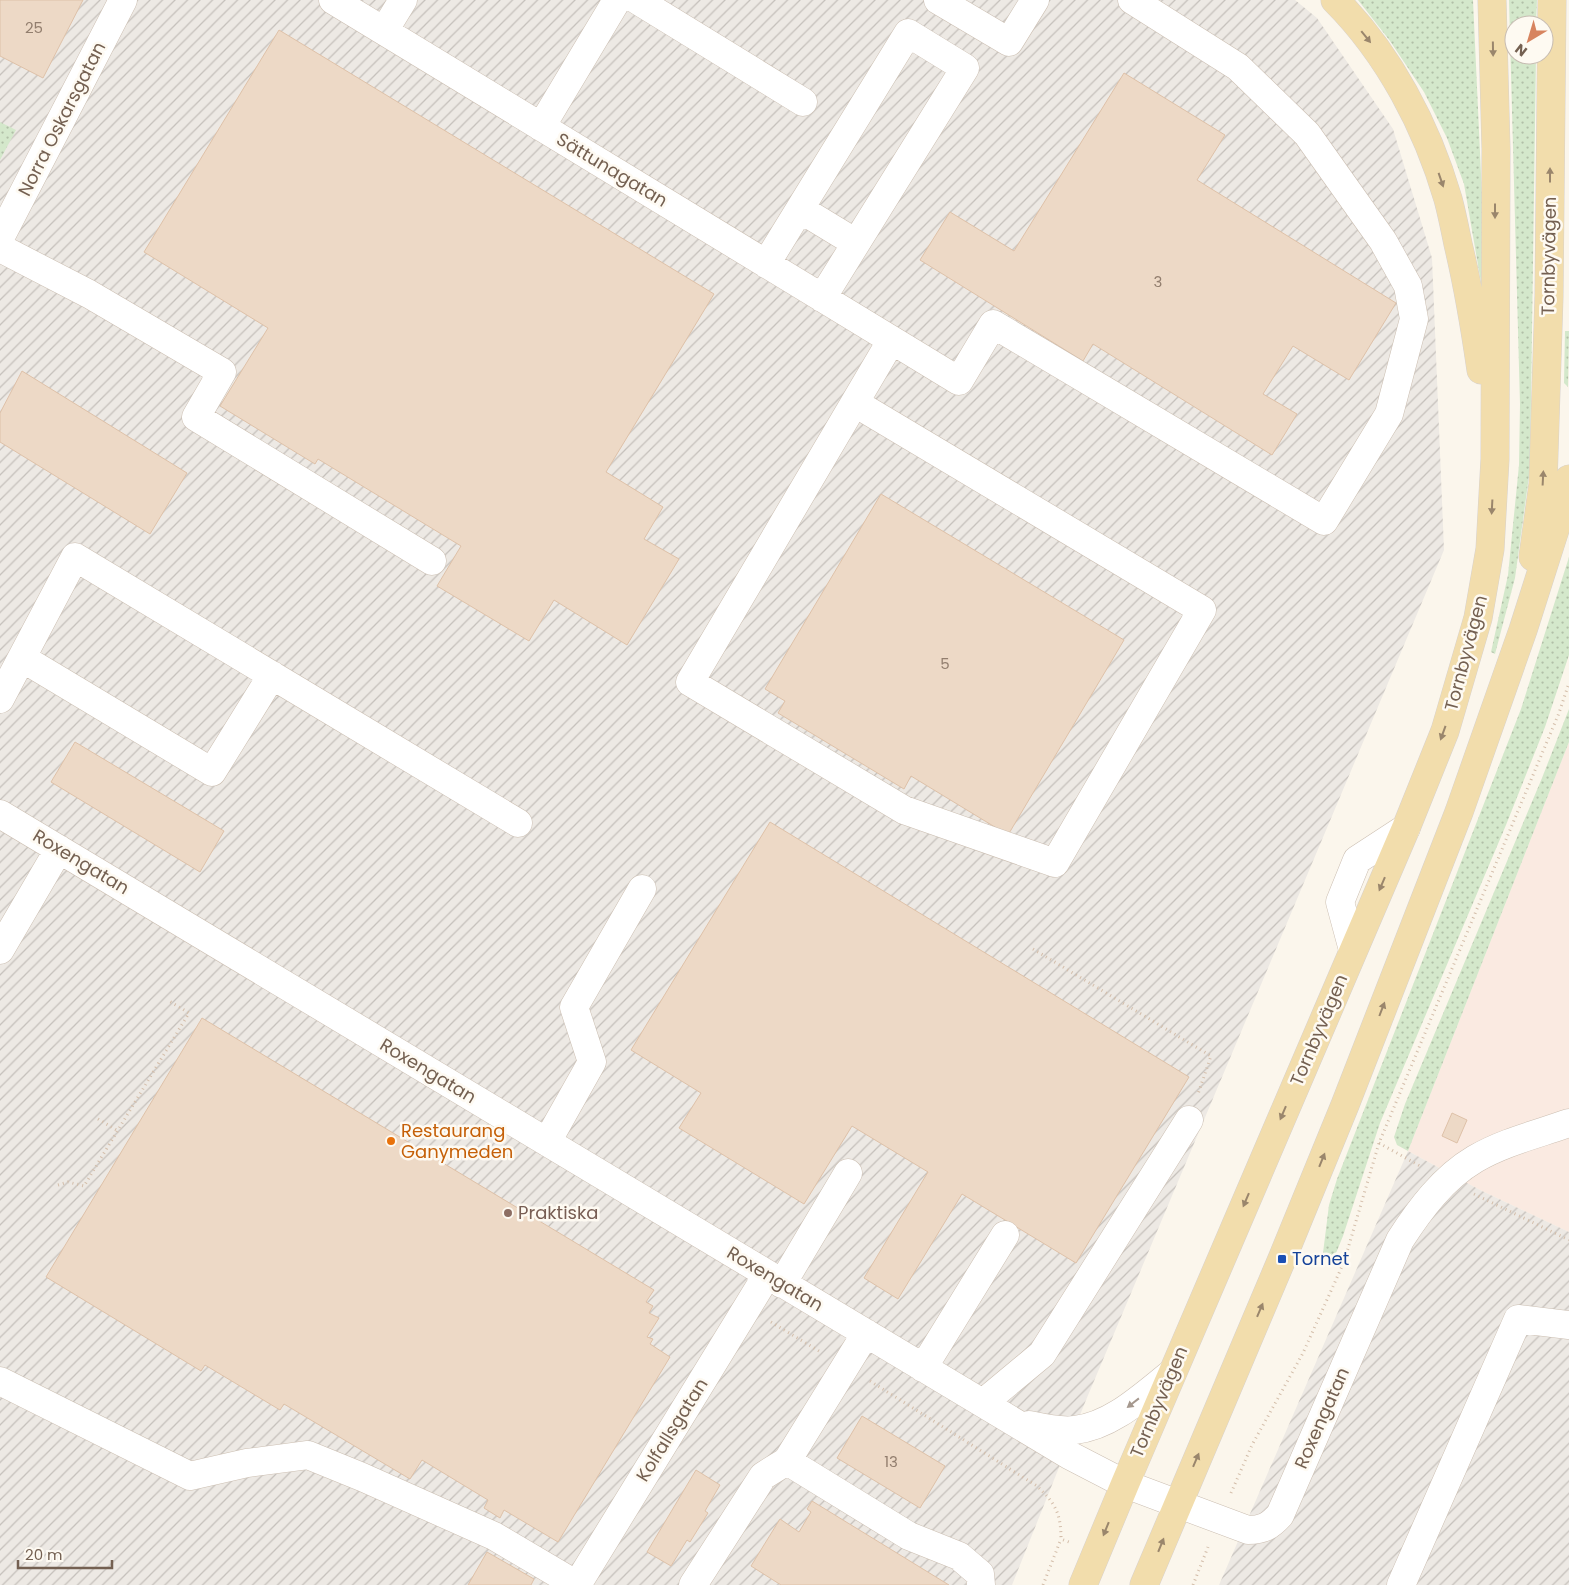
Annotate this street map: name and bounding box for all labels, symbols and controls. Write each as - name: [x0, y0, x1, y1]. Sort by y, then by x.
- north arrow: [1504, 15, 1554, 65]
- house number: 25: [25, 17, 43, 38]
- one-way arrow: [1361, 30, 1372, 43]
- street label: Norra Oskarsgatan: [12, 37, 111, 200]
- text: N: [1511, 39, 1531, 61]
- one-way arrow: [1489, 41, 1497, 57]
- street label: Sättunagatan: [552, 127, 673, 213]
- one-way arrow: [1547, 167, 1555, 183]
- one-way arrow: [1437, 173, 1445, 188]
- street label: Tornbyvägen: [1535, 196, 1562, 316]
- one-way arrow: [1491, 203, 1499, 219]
- house number: 3: [1154, 271, 1162, 292]
- one-way arrow: [1540, 469, 1548, 485]
- one-way arrow: [1488, 499, 1496, 515]
- street label: Tornbyvägen: [1438, 592, 1493, 714]
- house number: 5: [940, 653, 950, 674]
- one-way arrow: [1439, 726, 1446, 741]
- street label: Roxengatan: [28, 823, 134, 900]
- one-way arrow: [1377, 877, 1385, 891]
- street label: Tornbyvägen: [1284, 970, 1353, 1089]
- one-way arrow: [1379, 1002, 1387, 1016]
- street label: Roxengatan: [375, 1032, 481, 1109]
- one-way arrow: [1278, 1106, 1286, 1120]
- place label: Restaurang Ganymeden: [401, 1118, 513, 1164]
- marker: Restaurang Ganymeden: [385, 1135, 397, 1147]
- one-way arrow: [1319, 1153, 1327, 1167]
- one-way arrow: [1241, 1193, 1249, 1207]
- place label: Praktiska: [518, 1200, 598, 1225]
- marker: Praktiska: [502, 1207, 514, 1219]
- street label: Roxengatan: [722, 1240, 828, 1317]
- place label: Tornet: [1292, 1246, 1349, 1271]
- marker: Tornet: [1276, 1253, 1288, 1265]
- one-way arrow: [1257, 1303, 1265, 1317]
- street label: Tornbyvägen: [1124, 1342, 1193, 1461]
- street label: Roxengatan: [1288, 1363, 1355, 1472]
- street label: Kolfallsgatan: [630, 1373, 713, 1486]
- one-way arrow: [1127, 1398, 1140, 1408]
- house number: 13: [884, 1451, 898, 1472]
- one-way arrow: [1193, 1452, 1201, 1467]
- one-way arrow: [1102, 1522, 1110, 1536]
- scale bar: [18, 1538, 111, 1570]
- one-way arrow: [1157, 1538, 1165, 1552]
- text: 20 m: [25, 1544, 63, 1565]

